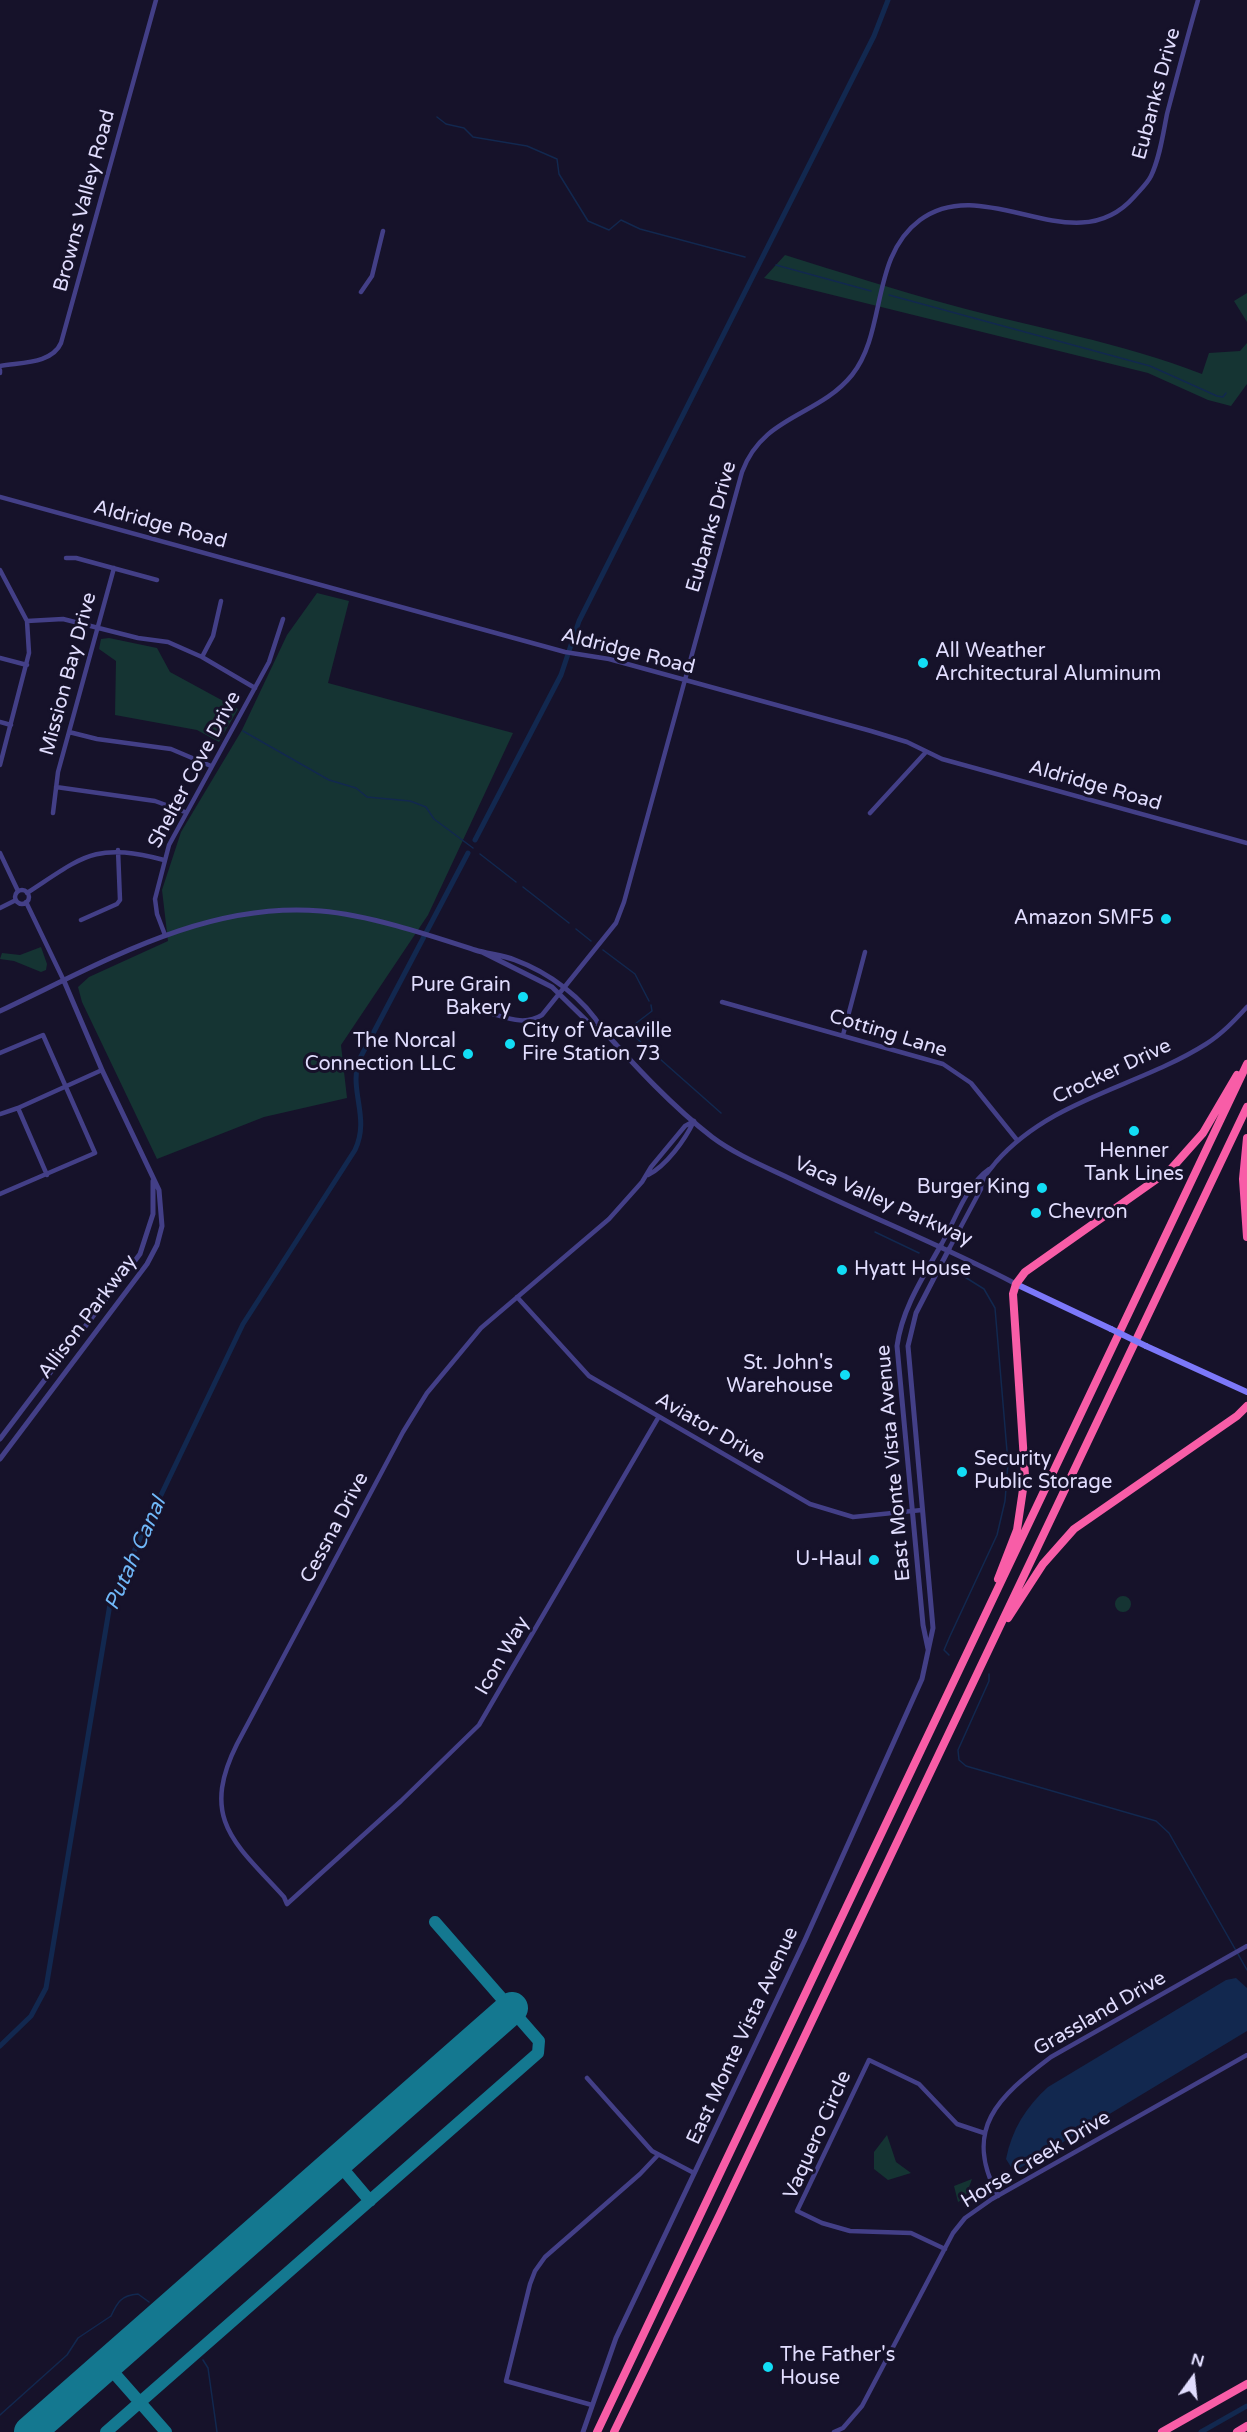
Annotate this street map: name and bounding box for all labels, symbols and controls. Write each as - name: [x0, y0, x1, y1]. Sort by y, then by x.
- street label: Eubanks Drive: [1128, 25, 1186, 163]
- street label: Browns Valley Road: [49, 107, 121, 295]
- street label: Eubanks Drive: [682, 459, 742, 595]
- street label: Aldridge Road: [91, 496, 229, 554]
- street label: Mission Bay Drive: [36, 590, 102, 758]
- street label: Aldridge Road: [559, 624, 697, 680]
- place label: All Weather Architectural Aluminum: [935, 640, 1161, 687]
- marker: All Weather Architectural Aluminum: [916, 656, 930, 670]
- street label: Shelter Cove Drive: [144, 687, 246, 853]
- street label: Aldridge Road: [1026, 756, 1164, 816]
- place label: Amazon SMF5: [1014, 907, 1154, 931]
- marker: Amazon SMF5: [1159, 912, 1173, 926]
- place label: Pure Grain Bakery: [410, 974, 511, 1021]
- marker: Pure Grain Bakery: [516, 990, 530, 1004]
- street label: Cotting Lane: [826, 1005, 950, 1063]
- place label: City of Vacaville Fire Station 73: [522, 1020, 672, 1067]
- place label: The Norcal Connection LLC: [305, 1030, 456, 1077]
- street label: Crocker Drive: [1049, 1034, 1175, 1110]
- marker: City of Vacaville Fire Station 73: [503, 1037, 517, 1051]
- marker: The Norcal Connection LLC: [461, 1047, 475, 1061]
- marker: Henner Tank Lines: [1127, 1124, 1141, 1138]
- place label: Henner Tank Lines: [1084, 1140, 1184, 1187]
- street label: Vaca Valley Parkway: [790, 1152, 976, 1252]
- place label: Burger King: [917, 1176, 1030, 1200]
- marker: Burger King: [1035, 1181, 1049, 1195]
- place label: Chevron: [1048, 1201, 1128, 1225]
- marker: Chevron: [1029, 1206, 1043, 1220]
- street label: Allison Parkway: [34, 1250, 142, 1384]
- place label: Hyatt House: [854, 1258, 971, 1282]
- marker: Hyatt House: [835, 1263, 849, 1277]
- street label: East Monte Vista Avenue: [872, 1344, 916, 1582]
- place label: St. John's Warehouse: [726, 1352, 833, 1399]
- marker: St. John's Warehouse: [838, 1368, 852, 1382]
- street label: Aviator Drive: [651, 1388, 769, 1470]
- place label: Security Public Storage: [974, 1448, 1112, 1495]
- marker: Security Public Storage: [955, 1465, 969, 1479]
- street label: Cessna Drive: [296, 1469, 374, 1587]
- water label: Putah Canal: [100, 1494, 172, 1614]
- place label: U-Haul: [795, 1548, 862, 1572]
- marker: U-Haul: [867, 1553, 881, 1567]
- street label: Icon Way: [471, 1612, 535, 1700]
- street label: East Monte Vista Avenue: [682, 1923, 804, 2149]
- street label: Grassland Drive: [1030, 1966, 1170, 2062]
- street label: Vaquero Circle: [779, 2067, 857, 2203]
- street label: Horse Creek Drive: [957, 2106, 1115, 2214]
- place label: The Father's House: [780, 2344, 895, 2391]
- north arrow: [1163, 2348, 1223, 2408]
- text: N: [1189, 2349, 1206, 2372]
- marker: The Father's House: [761, 2360, 775, 2374]

